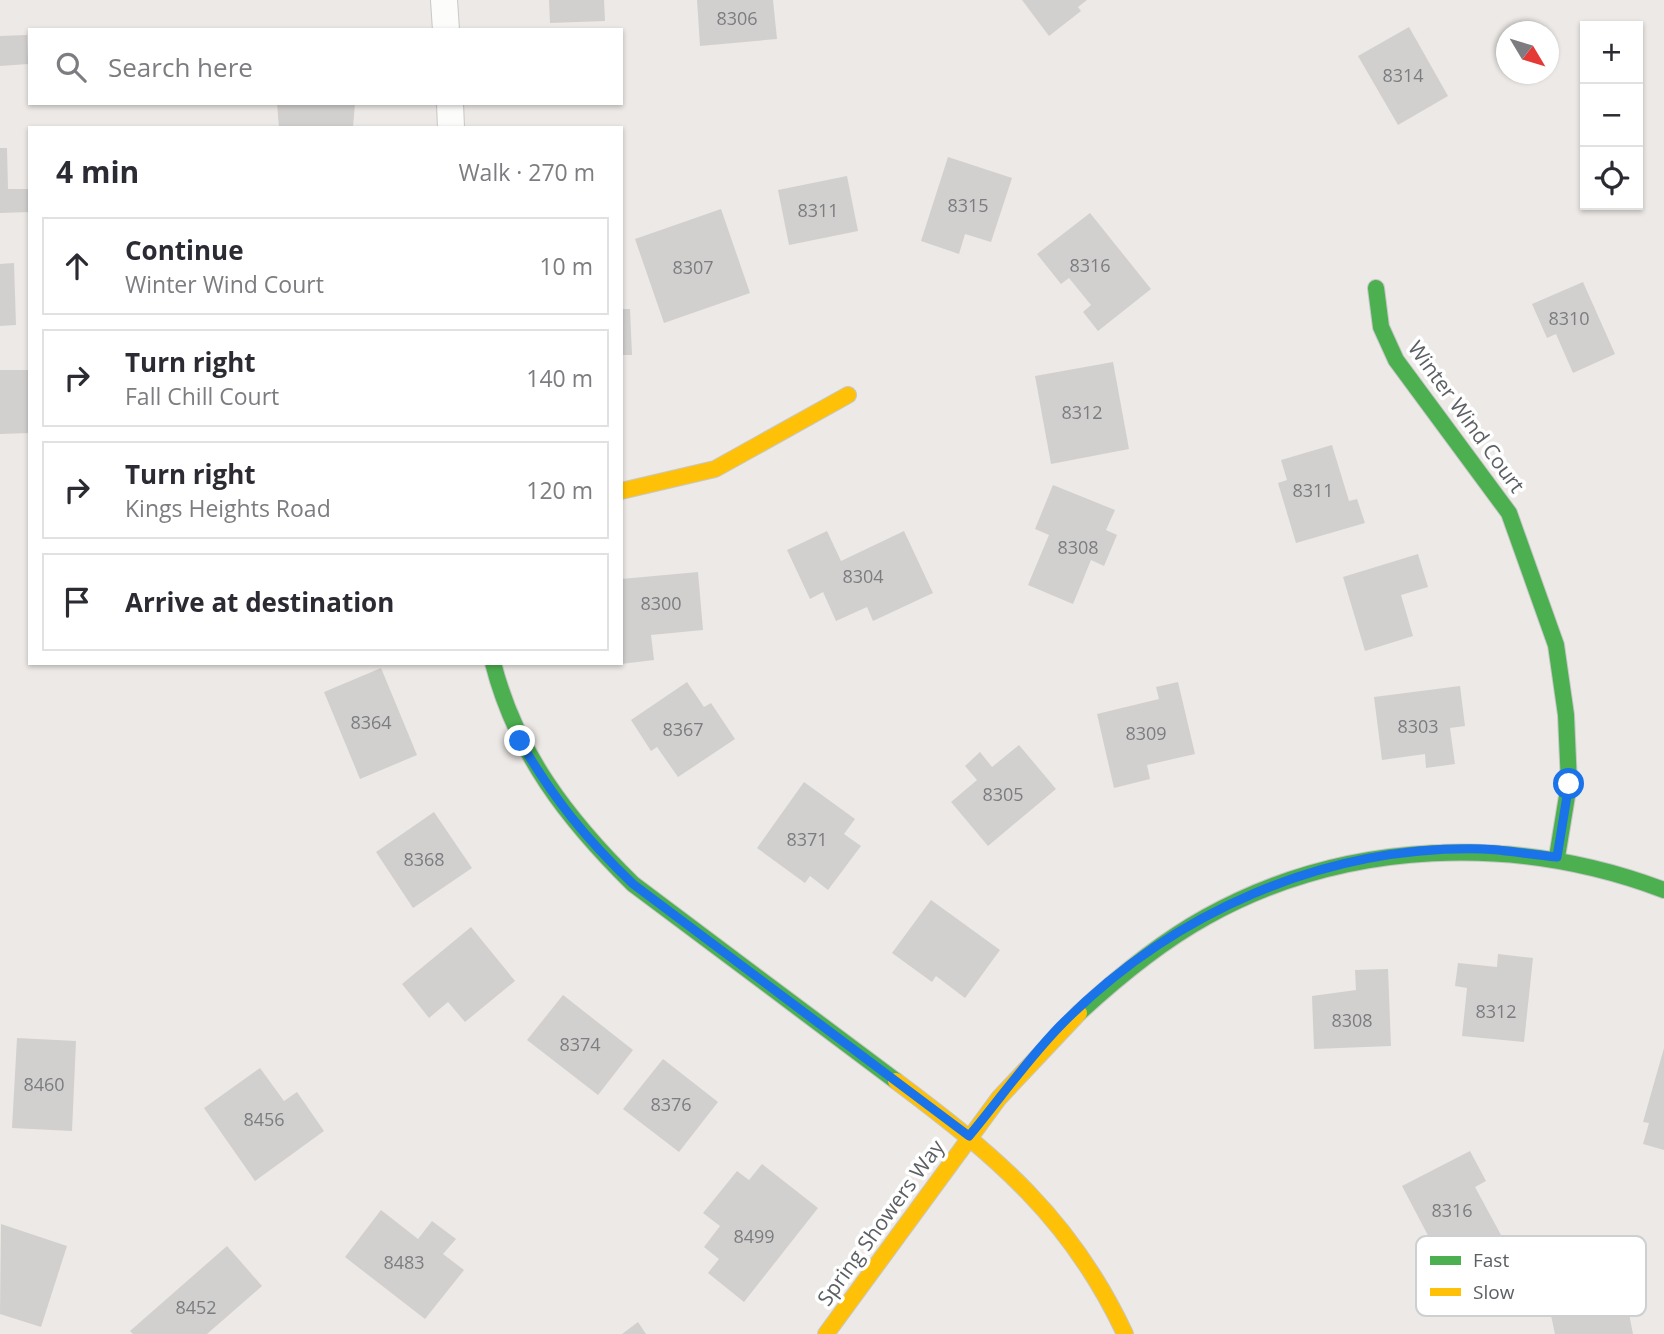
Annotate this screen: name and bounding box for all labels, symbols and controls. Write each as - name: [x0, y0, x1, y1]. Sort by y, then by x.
- house number: 8306: [716, 6, 758, 30]
- north arrow: [1496, 21, 1559, 84]
- map controls: [1580, 21, 1643, 210]
- button: +: [1580, 21, 1643, 84]
- search box: [28, 28, 623, 105]
- icon: search: [52, 48, 90, 86]
- text: Search here: [108, 49, 253, 85]
- house number: 8314: [1382, 63, 1424, 87]
- button: −: [1580, 84, 1643, 147]
- button: locate: [1580, 147, 1643, 210]
- text: 4 min: [56, 151, 139, 192]
- text: Walk · 270 m: [458, 156, 595, 188]
- house number: 8315: [947, 193, 989, 217]
- house number: 8311: [797, 198, 839, 222]
- text: Continue: [125, 232, 244, 268]
- icon: ahead: [58, 247, 96, 285]
- text: 10 m: [539, 250, 593, 282]
- house number: 8316: [1069, 253, 1111, 277]
- house number: 8307: [672, 255, 714, 279]
- text: Winter Wind Court: [125, 268, 324, 300]
- house number: 8310: [1548, 306, 1590, 330]
- street label: Winter Wind Court: [1402, 335, 1531, 498]
- text: Turn right: [125, 344, 256, 380]
- icon: right: [58, 359, 96, 397]
- text: 140 m: [526, 362, 593, 394]
- text: Fall Chill Court: [125, 380, 279, 412]
- house number: 8312: [1061, 400, 1103, 424]
- text: Turn right: [125, 456, 256, 492]
- icon: right: [58, 471, 96, 509]
- text: 120 m: [526, 474, 593, 506]
- house number: 8311: [1292, 478, 1334, 502]
- text: Kings Heights Road: [125, 492, 331, 524]
- house number: 8308: [1057, 535, 1099, 559]
- house number: 8304: [842, 564, 884, 588]
- icon: arrive: [58, 583, 96, 621]
- text: Arrive at destination: [125, 584, 394, 620]
- house number: 8300: [640, 591, 682, 615]
- house number: 8364: [350, 710, 392, 734]
- house number: 8303: [1397, 714, 1439, 738]
- house number: 8367: [662, 717, 704, 741]
- house number: 8309: [1125, 721, 1167, 745]
- route end: [504, 725, 535, 756]
- route start: [1553, 768, 1584, 799]
- house number: 8305: [982, 782, 1024, 806]
- house number: 8371: [786, 827, 828, 851]
- house number: 8368: [403, 847, 445, 871]
- house number: 8312: [1475, 999, 1517, 1023]
- house number: 8308: [1331, 1008, 1373, 1032]
- house number: 8374: [559, 1032, 601, 1056]
- house number: 8460: [23, 1072, 65, 1096]
- house number: 8376: [650, 1092, 692, 1116]
- house number: 8456: [243, 1107, 285, 1131]
- street label: Spring Showers Way: [810, 1133, 950, 1311]
- house number: 8316: [1431, 1198, 1473, 1222]
- house number: 8499: [733, 1224, 775, 1248]
- legend: [1416, 1236, 1646, 1316]
- text: Fast: [1473, 1247, 1509, 1273]
- house number: 8483: [383, 1250, 425, 1274]
- text: Slow: [1473, 1279, 1515, 1305]
- house number: 8452: [175, 1295, 217, 1319]

